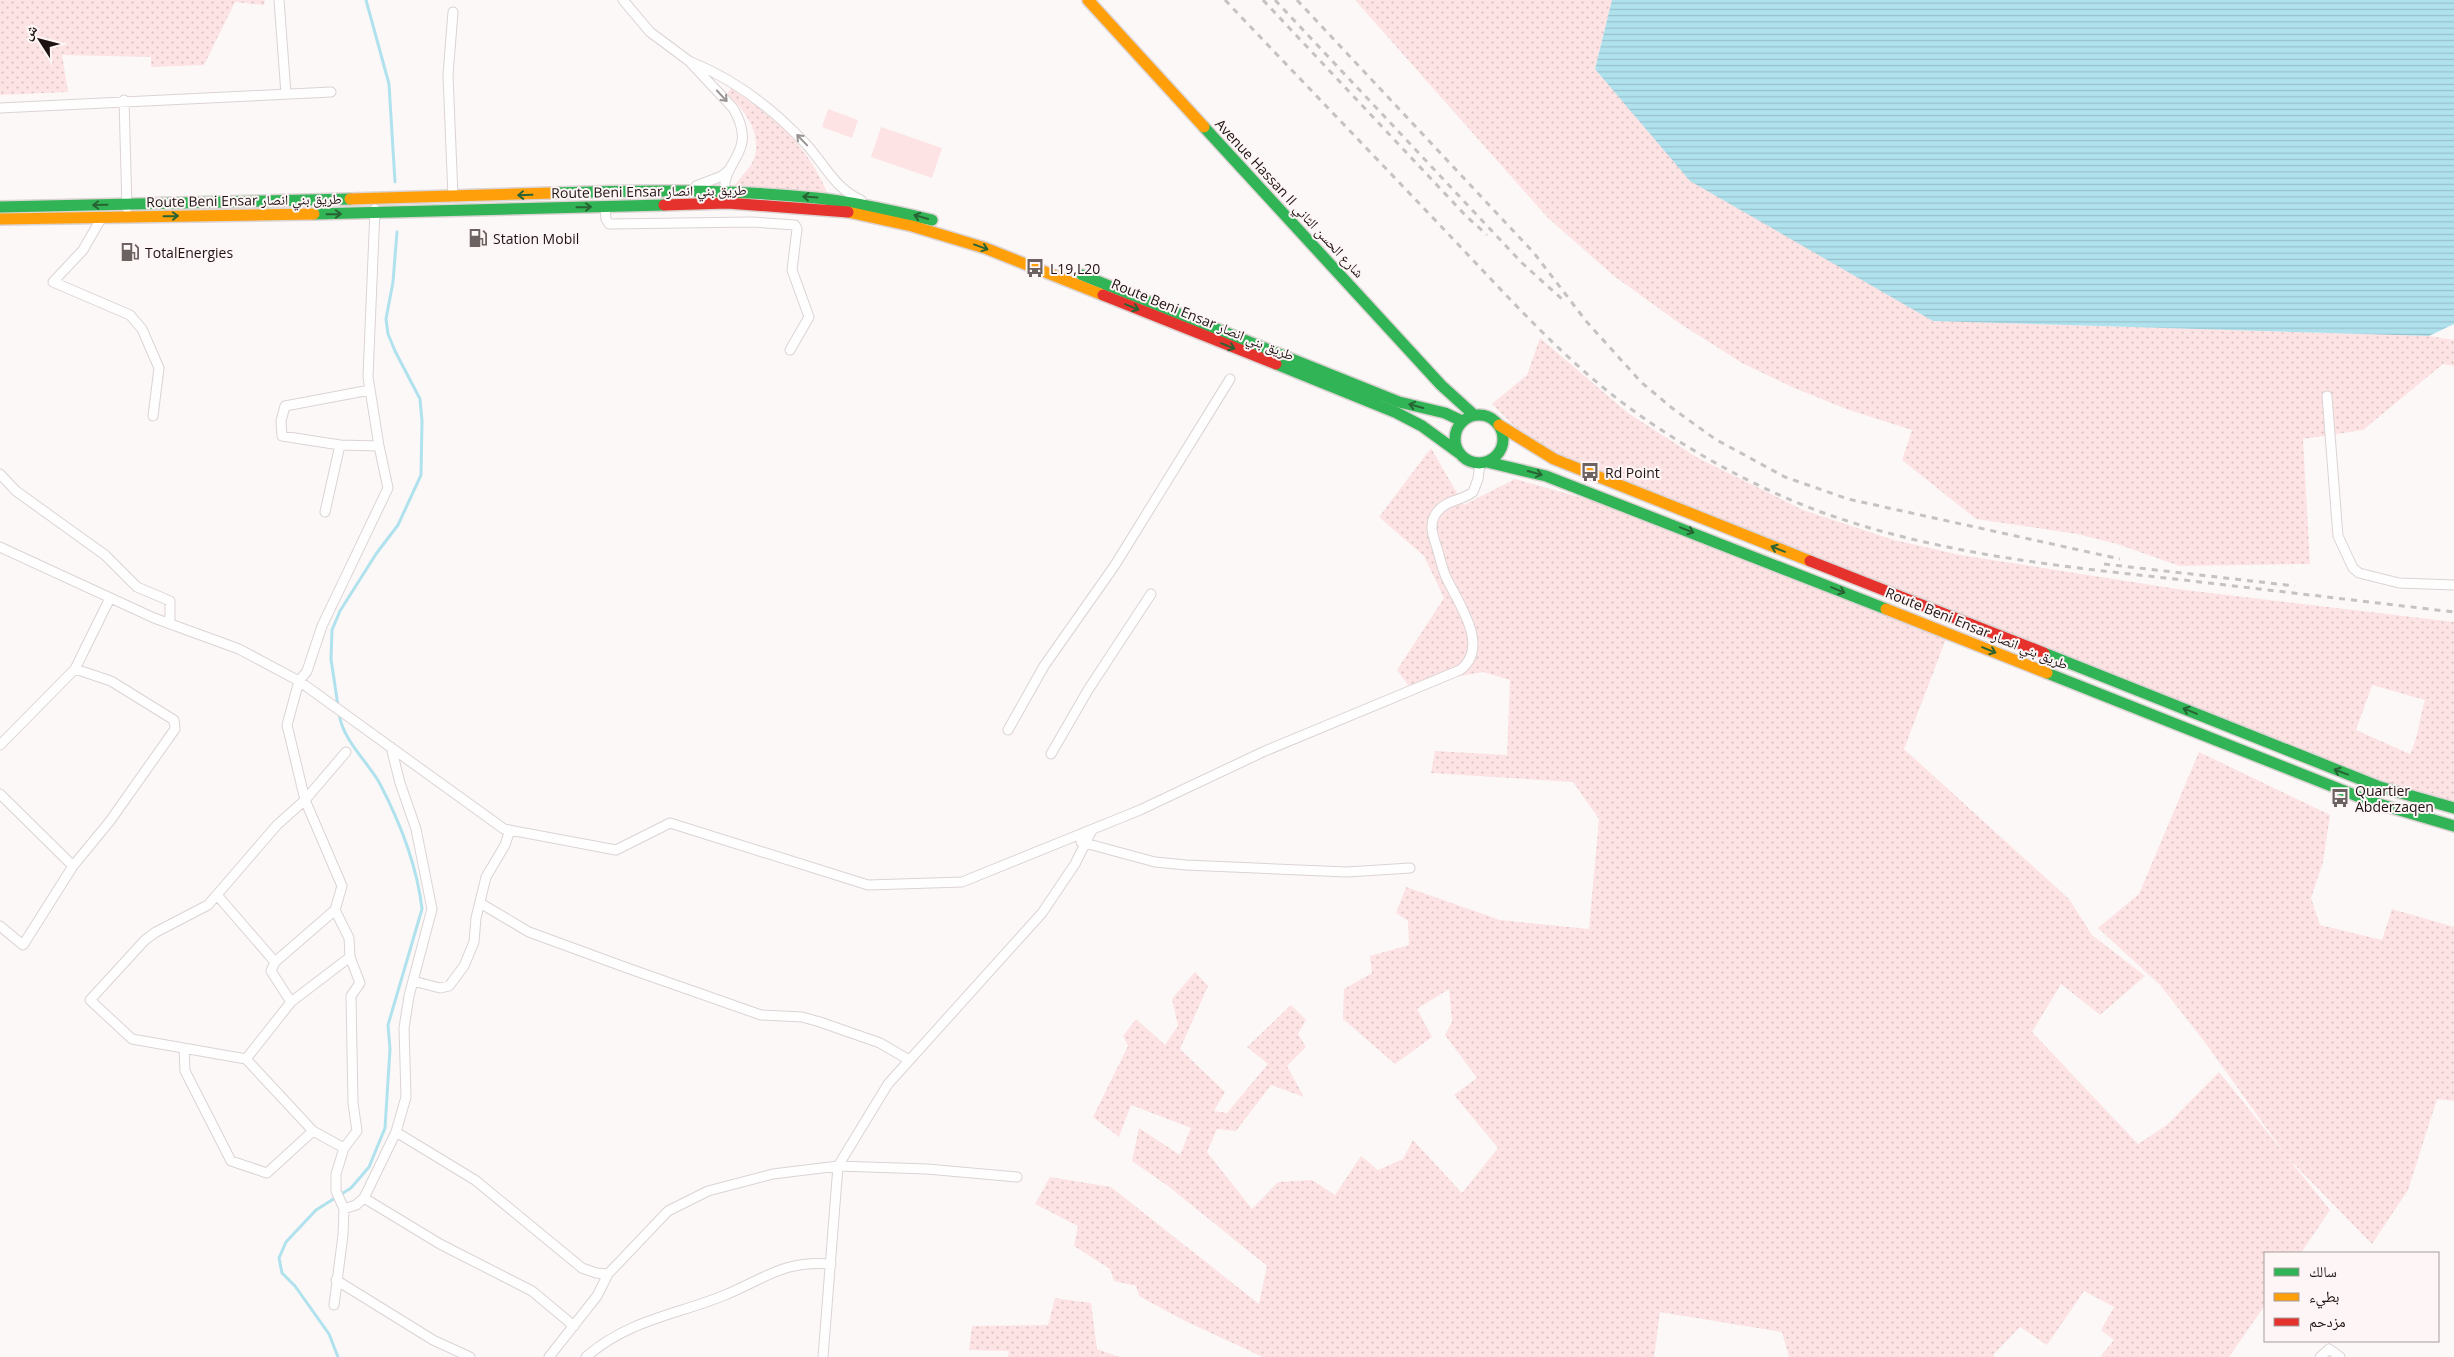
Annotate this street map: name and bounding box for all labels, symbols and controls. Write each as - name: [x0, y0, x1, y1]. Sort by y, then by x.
- north arrow: [15, 15, 65, 65]
- text: ش: [17, 20, 41, 44]
- one-way arrow: [716, 90, 728, 103]
- street label: Avenue Hassan II شارع الحسن الثاني: [1209, 115, 1369, 283]
- one-way arrow: [796, 133, 808, 146]
- street label: Route Beni Ensar طريق بني انصار: [551, 180, 747, 205]
- street label: Route Beni Ensar طريق بني انصار: [146, 189, 342, 214]
- one-way arrow: [517, 190, 533, 199]
- one-way arrow: [802, 192, 818, 201]
- one-way arrow: [92, 200, 108, 209]
- one-way arrow: [575, 202, 591, 212]
- one-way arrow: [325, 209, 341, 219]
- one-way arrow: [163, 211, 179, 220]
- one-way arrow: [914, 211, 930, 221]
- fuel station icon: Station Mobil: [467, 227, 489, 249]
- place label: Station Mobil: [493, 229, 579, 248]
- fuel station icon: TotalEnergies: [119, 241, 141, 263]
- place label: TotalEnergies: [145, 243, 233, 262]
- one-way arrow: [973, 243, 988, 252]
- bus stop icon: L19,L20: [1024, 257, 1046, 279]
- place label: L19,L20: [1050, 259, 1100, 278]
- street label: Route Beni Ensar طريق بني انصار: [1108, 274, 1297, 367]
- one-way arrow: [1124, 303, 1139, 312]
- one-way arrow: [1220, 341, 1235, 351]
- one-way arrow: [1408, 401, 1424, 410]
- bus stop icon: Rd Point: [1579, 461, 1601, 483]
- place label: Rd Point: [1605, 463, 1660, 482]
- one-way arrow: [1526, 469, 1542, 478]
- one-way arrow: [1679, 526, 1694, 535]
- one-way arrow: [1771, 544, 1786, 554]
- street label: Route Beni Ensar طريق بني انصار: [1882, 583, 2071, 676]
- one-way arrow: [1830, 585, 1845, 595]
- one-way arrow: [1981, 645, 1996, 655]
- one-way arrow: [2183, 706, 2198, 716]
- one-way arrow: [2334, 767, 2349, 776]
- place label: Quartier Abderzaqen: [2355, 781, 2434, 816]
- bus stop icon: Quartier Abderzaqen: [2329, 787, 2351, 809]
- legend: [2264, 1252, 2439, 1342]
- text: سالك: [2309, 1261, 2337, 1281]
- text: بطيء: [2309, 1286, 2339, 1309]
- text: مزدحم: [2309, 1311, 2346, 1332]

